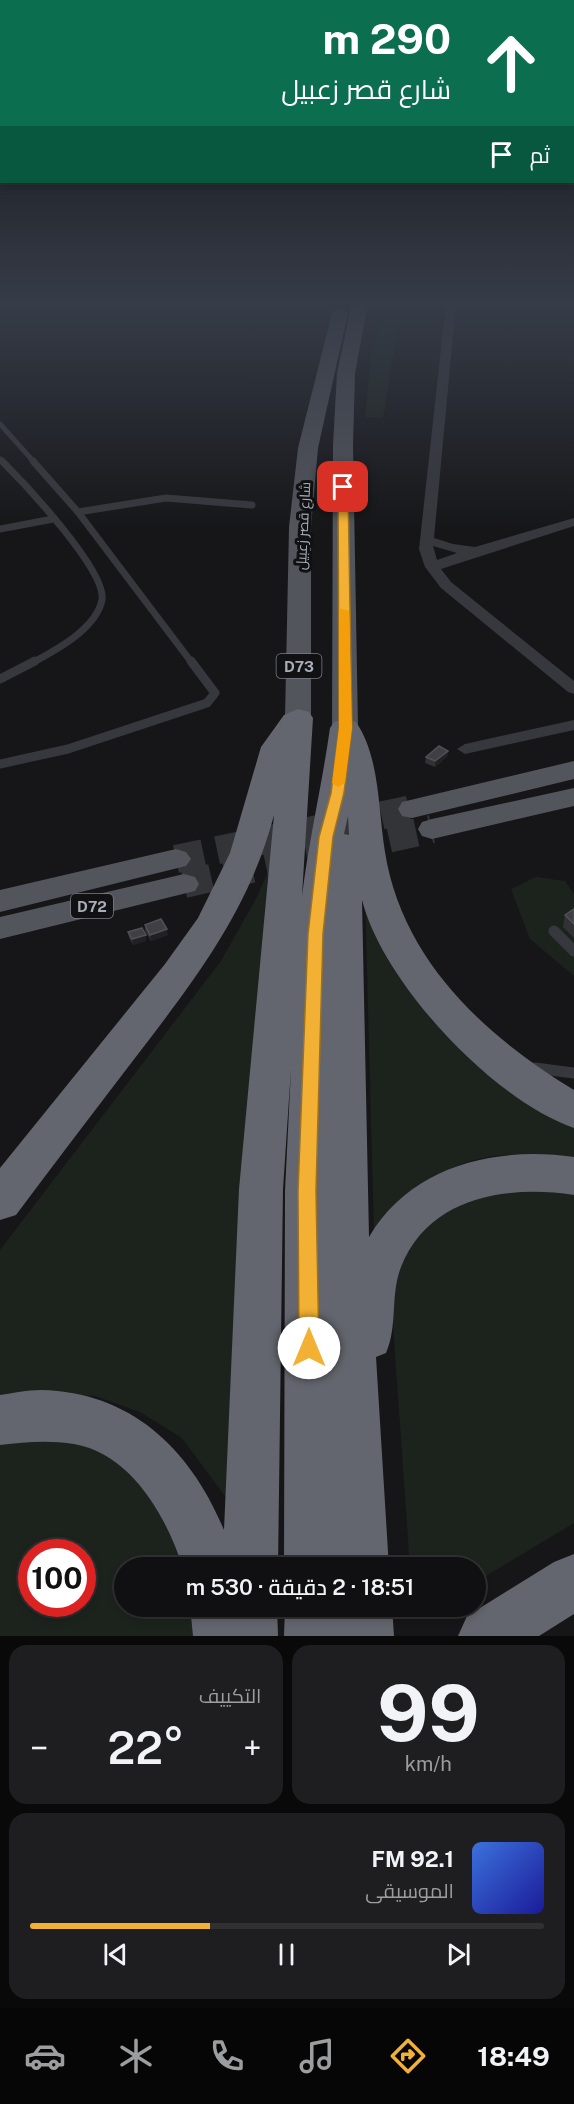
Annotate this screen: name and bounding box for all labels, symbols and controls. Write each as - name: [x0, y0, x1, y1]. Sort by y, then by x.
- text: 290 m: [323, 14, 451, 63]
- icon: ahead: [472, 24, 550, 102]
- text: شارع قصر زعبيل: [281, 73, 451, 105]
- icon: arrive: [485, 138, 518, 171]
- text: ثم: [530, 142, 550, 168]
- pin: [317, 461, 368, 512]
- icon: arrive: [326, 470, 359, 503]
- street label: شارع قصر زعبيل: [293, 482, 314, 570]
- road number: D73: [276, 654, 322, 678]
- road number: D72: [71, 894, 113, 918]
- position arrow: [277, 1316, 341, 1380]
- speed limit sign: 100: [18, 1539, 96, 1617]
- text: 18:51 · 2 دقيقة · 530 m: [186, 1574, 414, 1600]
- text: 99: [377, 1667, 480, 1759]
- text: التكييف: [199, 1684, 262, 1708]
- text: 22°: [107, 1721, 184, 1774]
- text: −: [30, 1729, 48, 1767]
- text: +: [243, 1729, 262, 1767]
- text: km/h: [405, 1752, 452, 1776]
- text: 92.1 FM: [372, 1846, 454, 1872]
- text: الموسيقى: [365, 1879, 454, 1903]
- icon: previous: [99, 1938, 132, 1971]
- icon: pause: [270, 1938, 303, 1971]
- icon: next: [442, 1938, 475, 1971]
- icon: car: [24, 2035, 66, 2077]
- icon: climate: [115, 2035, 157, 2077]
- icon: phone: [206, 2035, 248, 2077]
- icon: music: [296, 2035, 338, 2077]
- icon: directions: [387, 2035, 429, 2077]
- text: 18:49: [477, 2040, 550, 2072]

